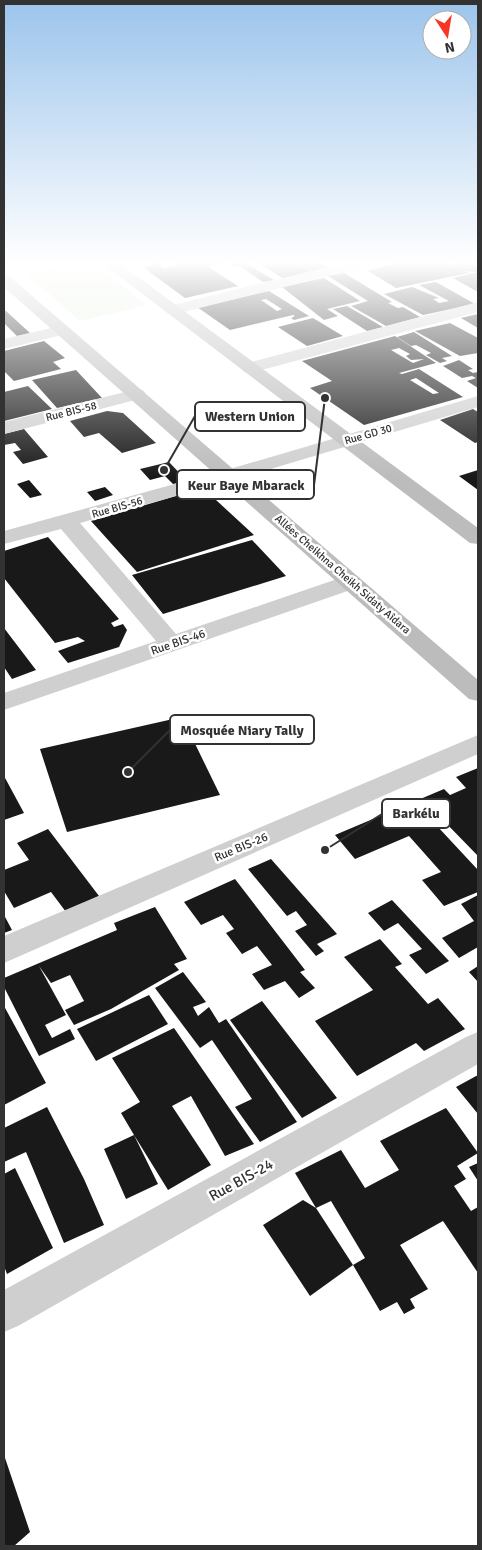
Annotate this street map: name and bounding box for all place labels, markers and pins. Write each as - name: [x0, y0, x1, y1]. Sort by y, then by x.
- callout: Western Union: [195, 402, 305, 431]
- callout: Keur Baye Mbarack: [177, 470, 314, 499]
- callout: Mosquée Niary Tally: [170, 715, 314, 744]
- callout: Barkélu: [382, 799, 450, 828]

